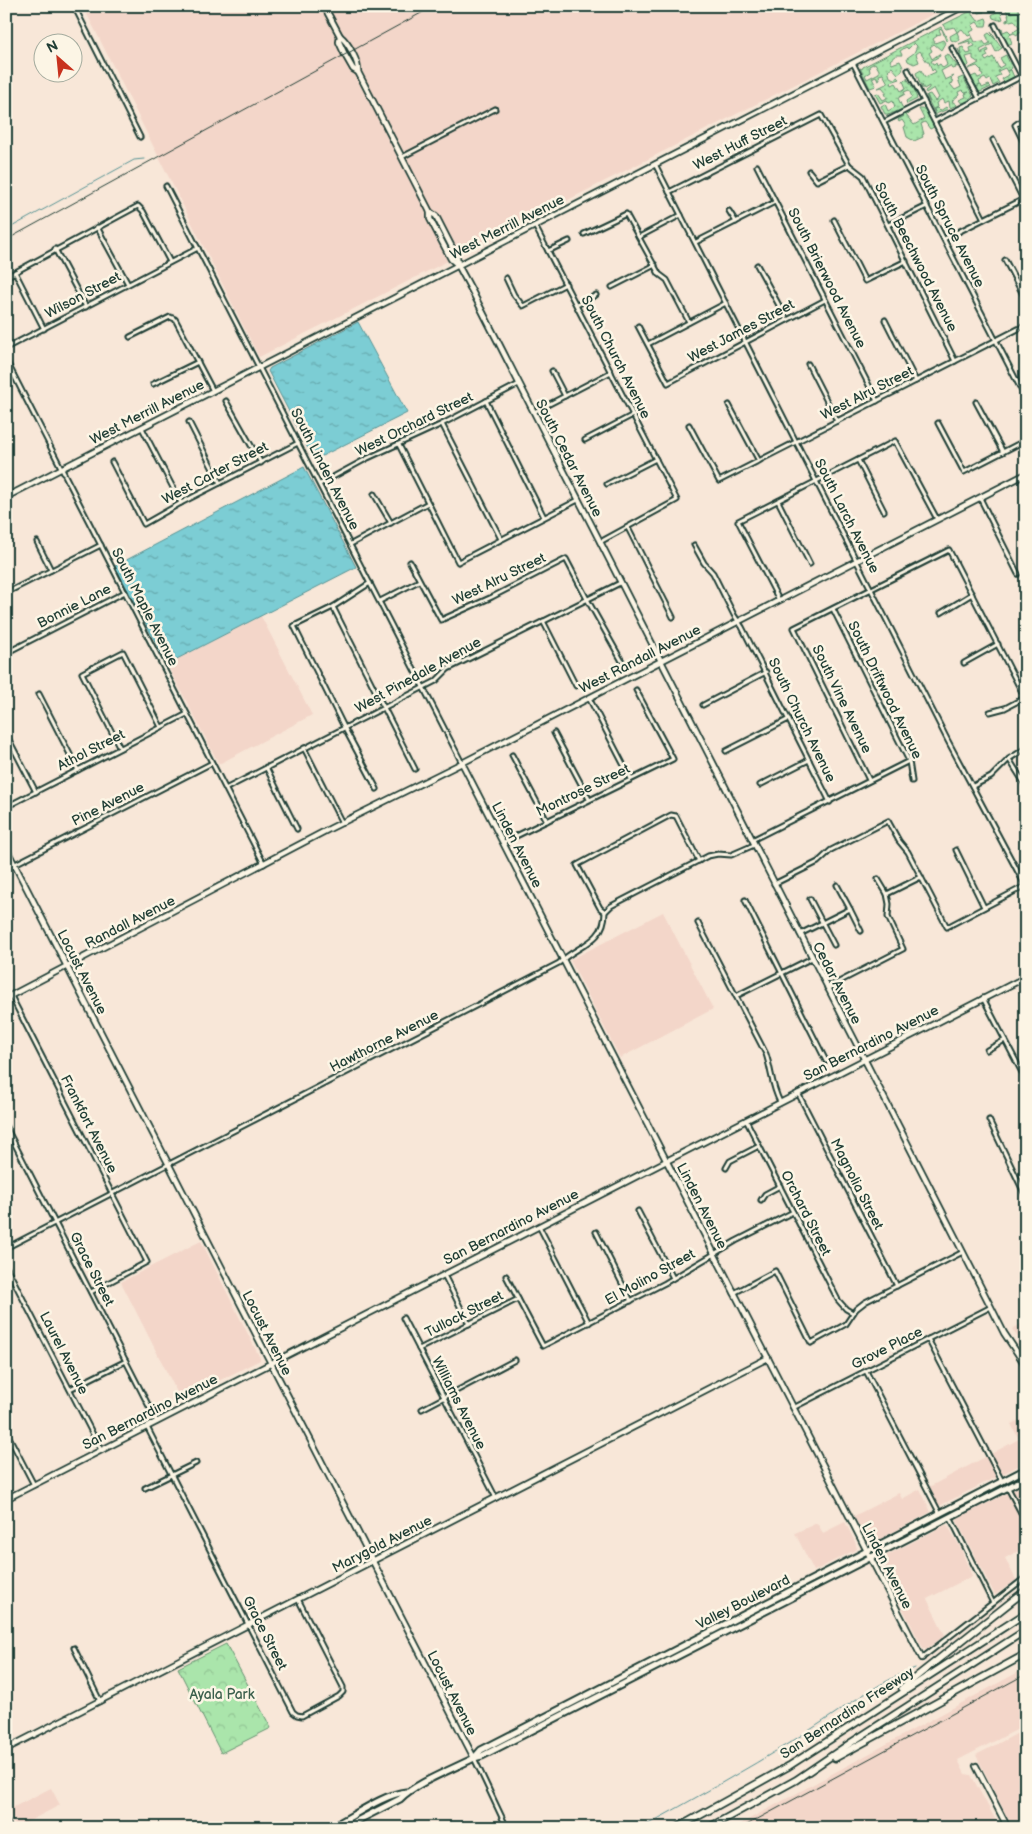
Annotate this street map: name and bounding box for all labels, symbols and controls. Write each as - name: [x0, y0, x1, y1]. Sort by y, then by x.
- north arrow: [32, 32, 82, 82]
- text: N: [44, 37, 61, 57]
- street label: West Huff Street: [690, 112, 790, 174]
- street label: South Spruce Avenue: [912, 162, 988, 290]
- street label: South Beechwood Avenue: [871, 180, 961, 334]
- street label: West Merrill Avenue: [447, 191, 567, 263]
- street label: South Brierwood Avenue: [784, 205, 870, 351]
- street label: Wilson Street: [42, 268, 124, 322]
- street label: South Church Avenue: [578, 293, 654, 421]
- street label: West James Street: [685, 295, 798, 366]
- street label: West Alru Street: [818, 362, 917, 424]
- street label: West Merrill Avenue: [87, 376, 207, 448]
- street label: West Orchard Street: [352, 388, 476, 460]
- street label: South Cedar Avenue: [532, 396, 606, 520]
- street label: South Linden Avenue: [287, 405, 363, 533]
- street label: West Carter Street: [159, 438, 272, 508]
- street label: South Larch Avenue: [811, 456, 883, 576]
- street label: South Maple Avenue: [108, 545, 182, 669]
- street label: West Alru Street: [450, 549, 549, 609]
- street label: Bonnie Lane: [34, 580, 114, 632]
- street label: South Driftwood Avenue: [844, 618, 926, 762]
- street label: West Randall Avenue: [576, 621, 704, 697]
- street label: West Pinedale Avenue: [352, 633, 484, 717]
- street label: South Vine Avenue: [808, 642, 876, 756]
- street label: South Church Avenue: [765, 655, 839, 785]
- street label: Athol Street: [54, 725, 128, 774]
- street label: Montrose Street: [533, 760, 633, 820]
- street label: Pine Avenue: [69, 778, 147, 830]
- street label: Linden Avenue: [488, 799, 546, 891]
- street label: Randall Avenue: [82, 892, 178, 952]
- street label: Locust Avenue: [53, 927, 111, 1017]
- street label: Cedar Avenue: [809, 939, 865, 1027]
- street label: San Bernardino Avenue: [801, 1001, 941, 1085]
- street label: Hawthorne Avenue: [327, 1006, 441, 1076]
- street label: Frankfort Avenue: [57, 1072, 121, 1176]
- street label: Magnolia Street: [827, 1136, 888, 1233]
- street label: Linden Avenue: [673, 1160, 731, 1252]
- street label: Orchard Street: [777, 1168, 835, 1259]
- street label: San Bernardino Avenue: [441, 1185, 581, 1269]
- street label: Grace Street: [66, 1229, 118, 1310]
- street label: El Molino Street: [602, 1245, 699, 1309]
- street label: Tullock Street: [422, 1287, 507, 1341]
- street label: Locust Avenue: [238, 1288, 296, 1378]
- street label: Laurel Avenue: [36, 1309, 92, 1397]
- street label: Grove Place: [849, 1323, 925, 1373]
- street label: Williams Avenue: [428, 1354, 490, 1452]
- street label: San Bernardino Avenue: [80, 1370, 220, 1454]
- street label: Marygold Avenue: [329, 1512, 435, 1576]
- street label: Linden Avenue: [858, 1520, 916, 1612]
- street label: Valley Boulevard: [693, 1571, 793, 1633]
- street label: Grace Street: [239, 1593, 291, 1674]
- street label: Locust Avenue: [423, 1648, 481, 1738]
- street label: San Bernardino Freeway: [777, 1663, 918, 1763]
- park label: Ayala Park: [189, 1686, 255, 1703]

